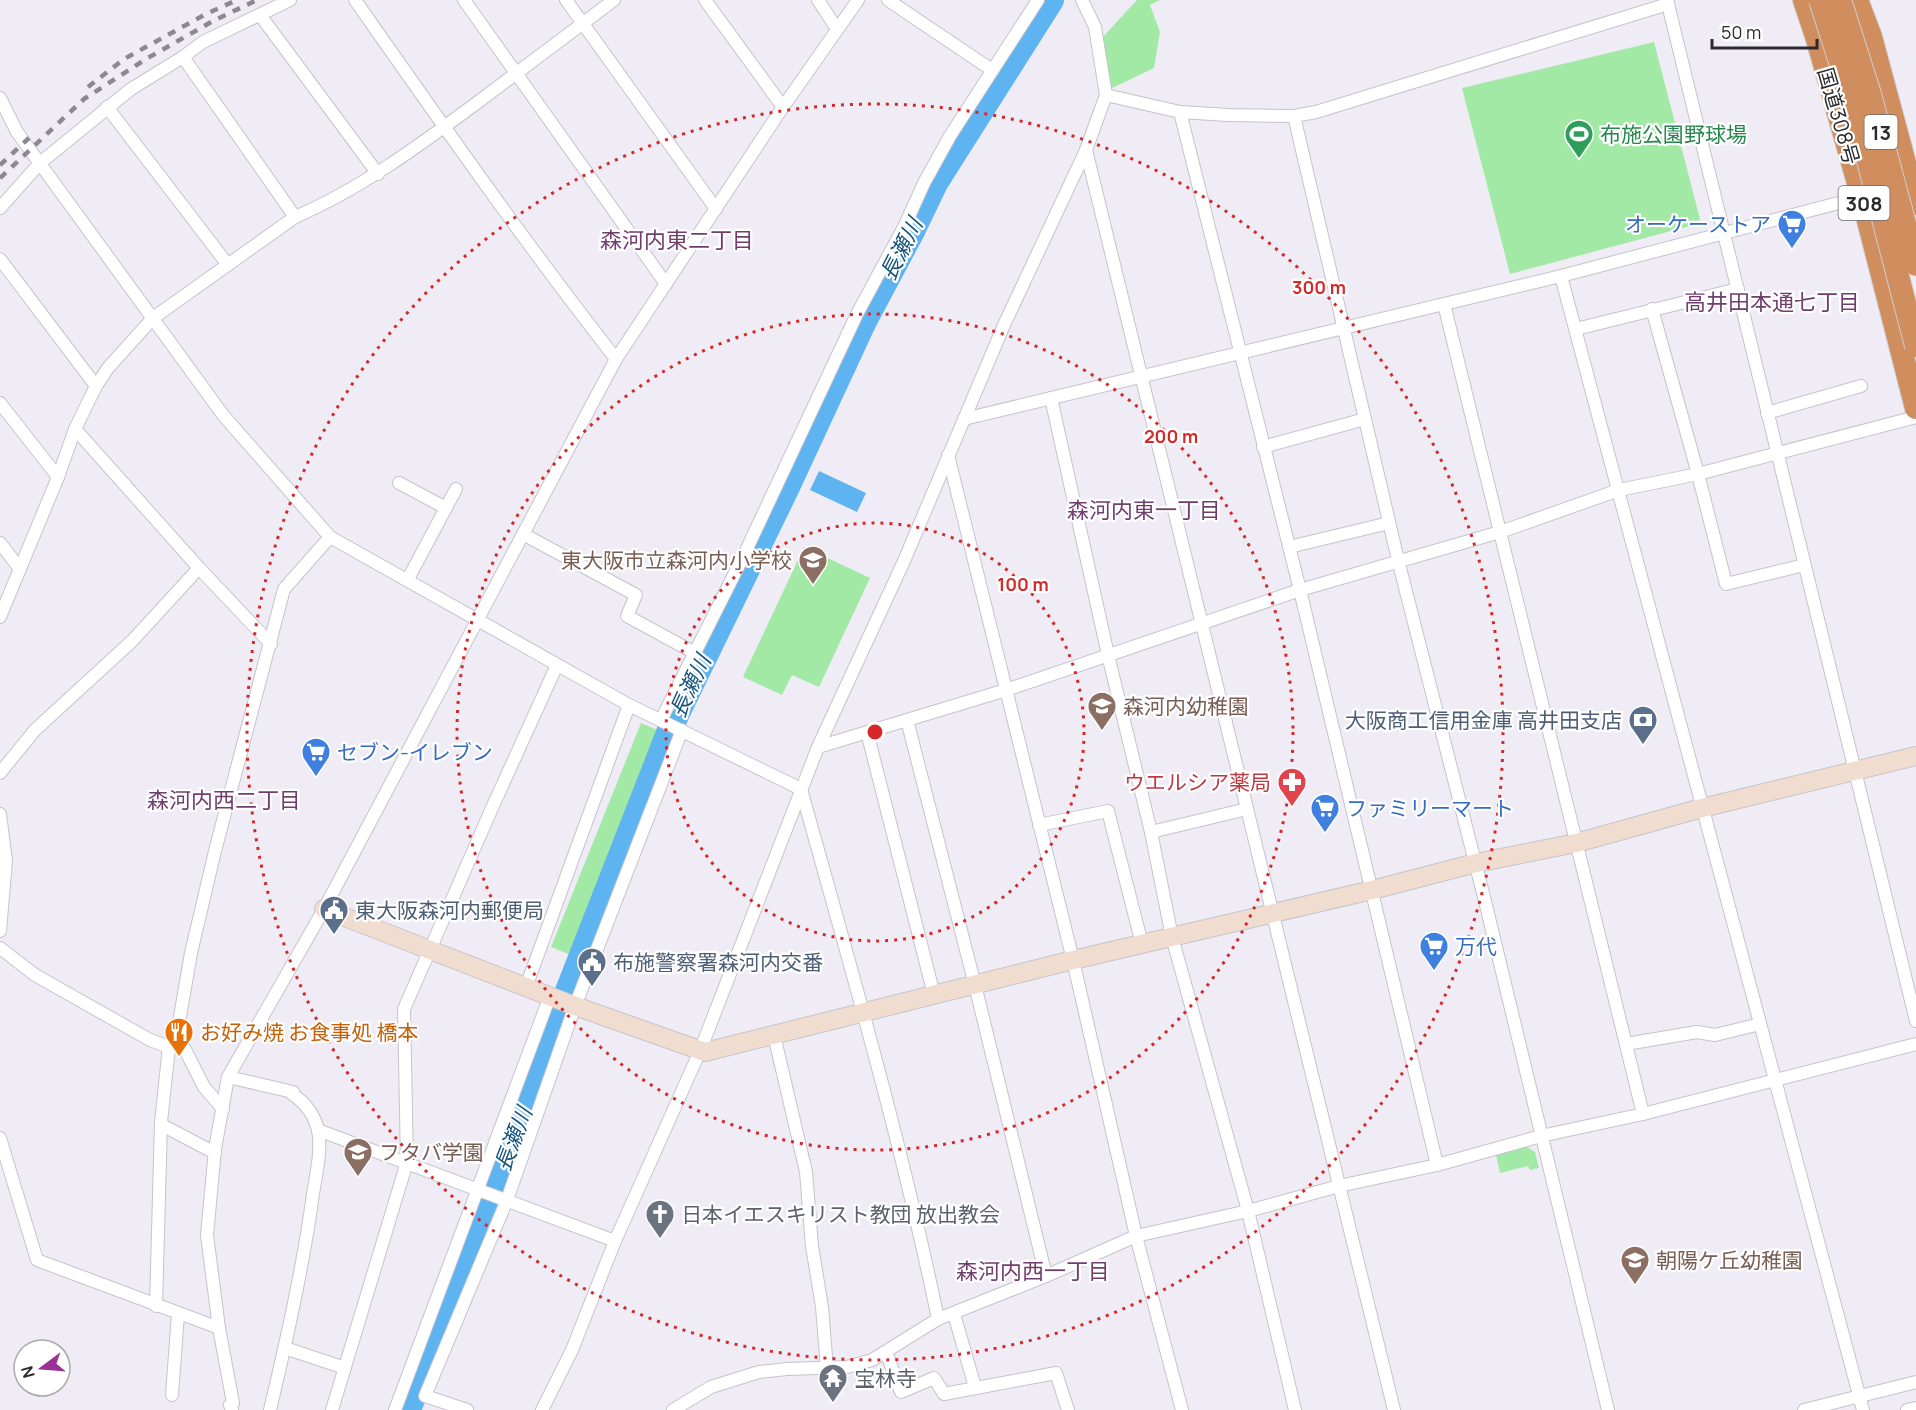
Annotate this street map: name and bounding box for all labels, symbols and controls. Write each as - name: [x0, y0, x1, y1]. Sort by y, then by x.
- scale bar: [1712, 12, 1817, 50]
- text: 50 m: [1721, 20, 1761, 44]
- street label: 国道308号: [1812, 64, 1866, 168]
- road number: 13: [1864, 115, 1898, 149]
- sports icon: 布施公園野球場: [1563, 118, 1595, 160]
- place label: 布施公園野球場: [1600, 120, 1747, 148]
- road number: 308: [1838, 186, 1890, 220]
- supermarket icon: オーケーストア: [1776, 208, 1808, 250]
- place label: オーケーストア: [1625, 210, 1771, 238]
- water label: 長瀬川: [873, 211, 930, 285]
- district label: 森河内東二丁目: [600, 225, 754, 255]
- text: 300 m: [1292, 275, 1346, 299]
- district label: 高井田本通七丁目: [1684, 287, 1860, 317]
- text: 200 m: [1144, 424, 1198, 448]
- district label: 森河内東一丁目: [1067, 495, 1221, 525]
- school or university icon: 東大阪市立森河内小学校: [797, 544, 829, 586]
- place label: 東大阪市立森河内小学校: [561, 546, 792, 574]
- text: 100 m: [997, 572, 1049, 596]
- water label: 長瀬川: [662, 648, 718, 722]
- school or university icon: 森河内幼稚園: [1086, 690, 1118, 732]
- place label: 森河内幼稚園: [1123, 692, 1249, 720]
- bank icon: 大阪商工信用金庫 高井田支店: [1627, 704, 1659, 746]
- place label: 大阪商工信用金庫 高井田支店: [1345, 706, 1622, 734]
- centre of rings: [865, 722, 885, 742]
- supermarket icon: セブン-イレブン: [300, 736, 332, 778]
- place label: セブン-イレブン: [337, 738, 493, 766]
- pharmacy icon: ウエルシア薬局: [1276, 766, 1308, 808]
- place label: ウエルシア薬局: [1124, 768, 1271, 796]
- district label: 森河内西二丁目: [147, 785, 301, 815]
- supermarket icon: ファミリーマート: [1309, 792, 1341, 834]
- place label: ファミリーマート: [1346, 794, 1514, 822]
- public building icon: 東大阪森河内郵便局: [318, 894, 350, 936]
- place label: 東大阪森河内郵便局: [355, 896, 544, 924]
- supermarket icon: 万代: [1418, 930, 1450, 972]
- place label: 万代: [1455, 932, 1497, 960]
- public building icon: 布施警察署森河内交番: [576, 946, 608, 988]
- place label: 布施警察署森河内交番: [613, 948, 823, 976]
- restaurant icon: お好み焼 お食事処 橋本: [163, 1016, 195, 1058]
- place label: お好み焼 お食事処 橋本: [200, 1018, 418, 1046]
- water label: 長瀬川: [487, 1101, 540, 1175]
- school or university icon: フタバ学園: [342, 1136, 374, 1178]
- place label: フタバ学園: [379, 1138, 484, 1166]
- church icon: 日本イエスキリスト教団 放出教会: [644, 1198, 676, 1240]
- place label: 日本イエスキリスト教団 放出教会: [681, 1200, 1000, 1228]
- school or university icon: 朝陽ケ丘幼稚園: [1619, 1244, 1651, 1286]
- place label: 朝陽ケ丘幼稚園: [1656, 1246, 1803, 1274]
- district label: 森河内西一丁目: [956, 1256, 1110, 1286]
- north arrow: [12, 1338, 72, 1398]
- temple icon: 宝林寺: [817, 1362, 849, 1404]
- text: N: [15, 1364, 40, 1381]
- place label: 宝林寺: [854, 1364, 917, 1392]

